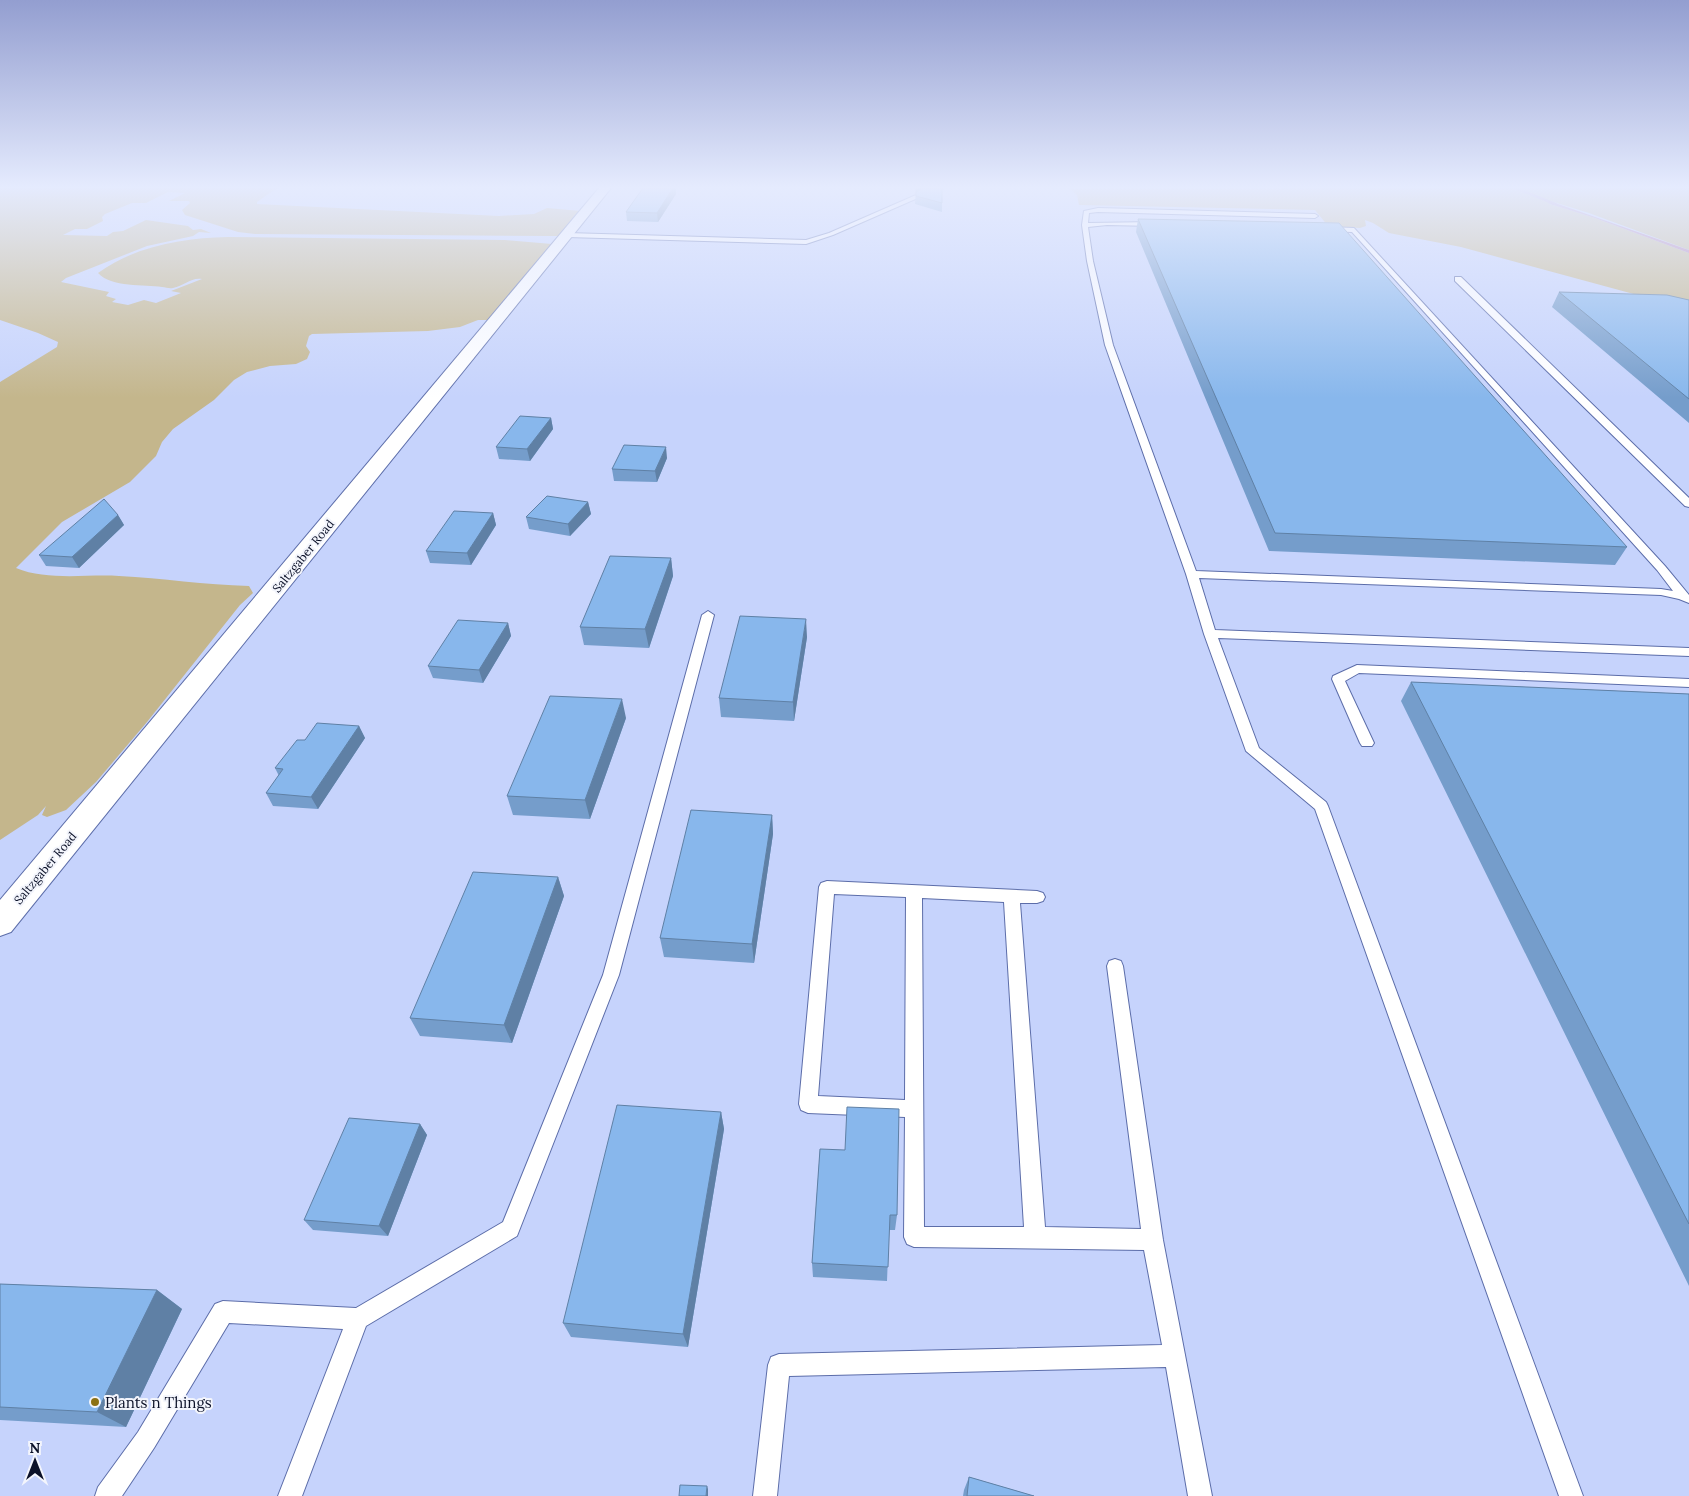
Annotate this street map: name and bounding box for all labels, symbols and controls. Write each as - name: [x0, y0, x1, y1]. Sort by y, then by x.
- street label: Saltzgaber Road: [269, 516, 337, 596]
- street label: Saltzgaber Road: [10, 829, 80, 907]
- place label: Plants n Things: [105, 1393, 212, 1412]
- marker: Plants n Things: [89, 1396, 101, 1408]
- north arrow: [10, 1436, 60, 1486]
- text: N: [30, 1439, 41, 1457]

